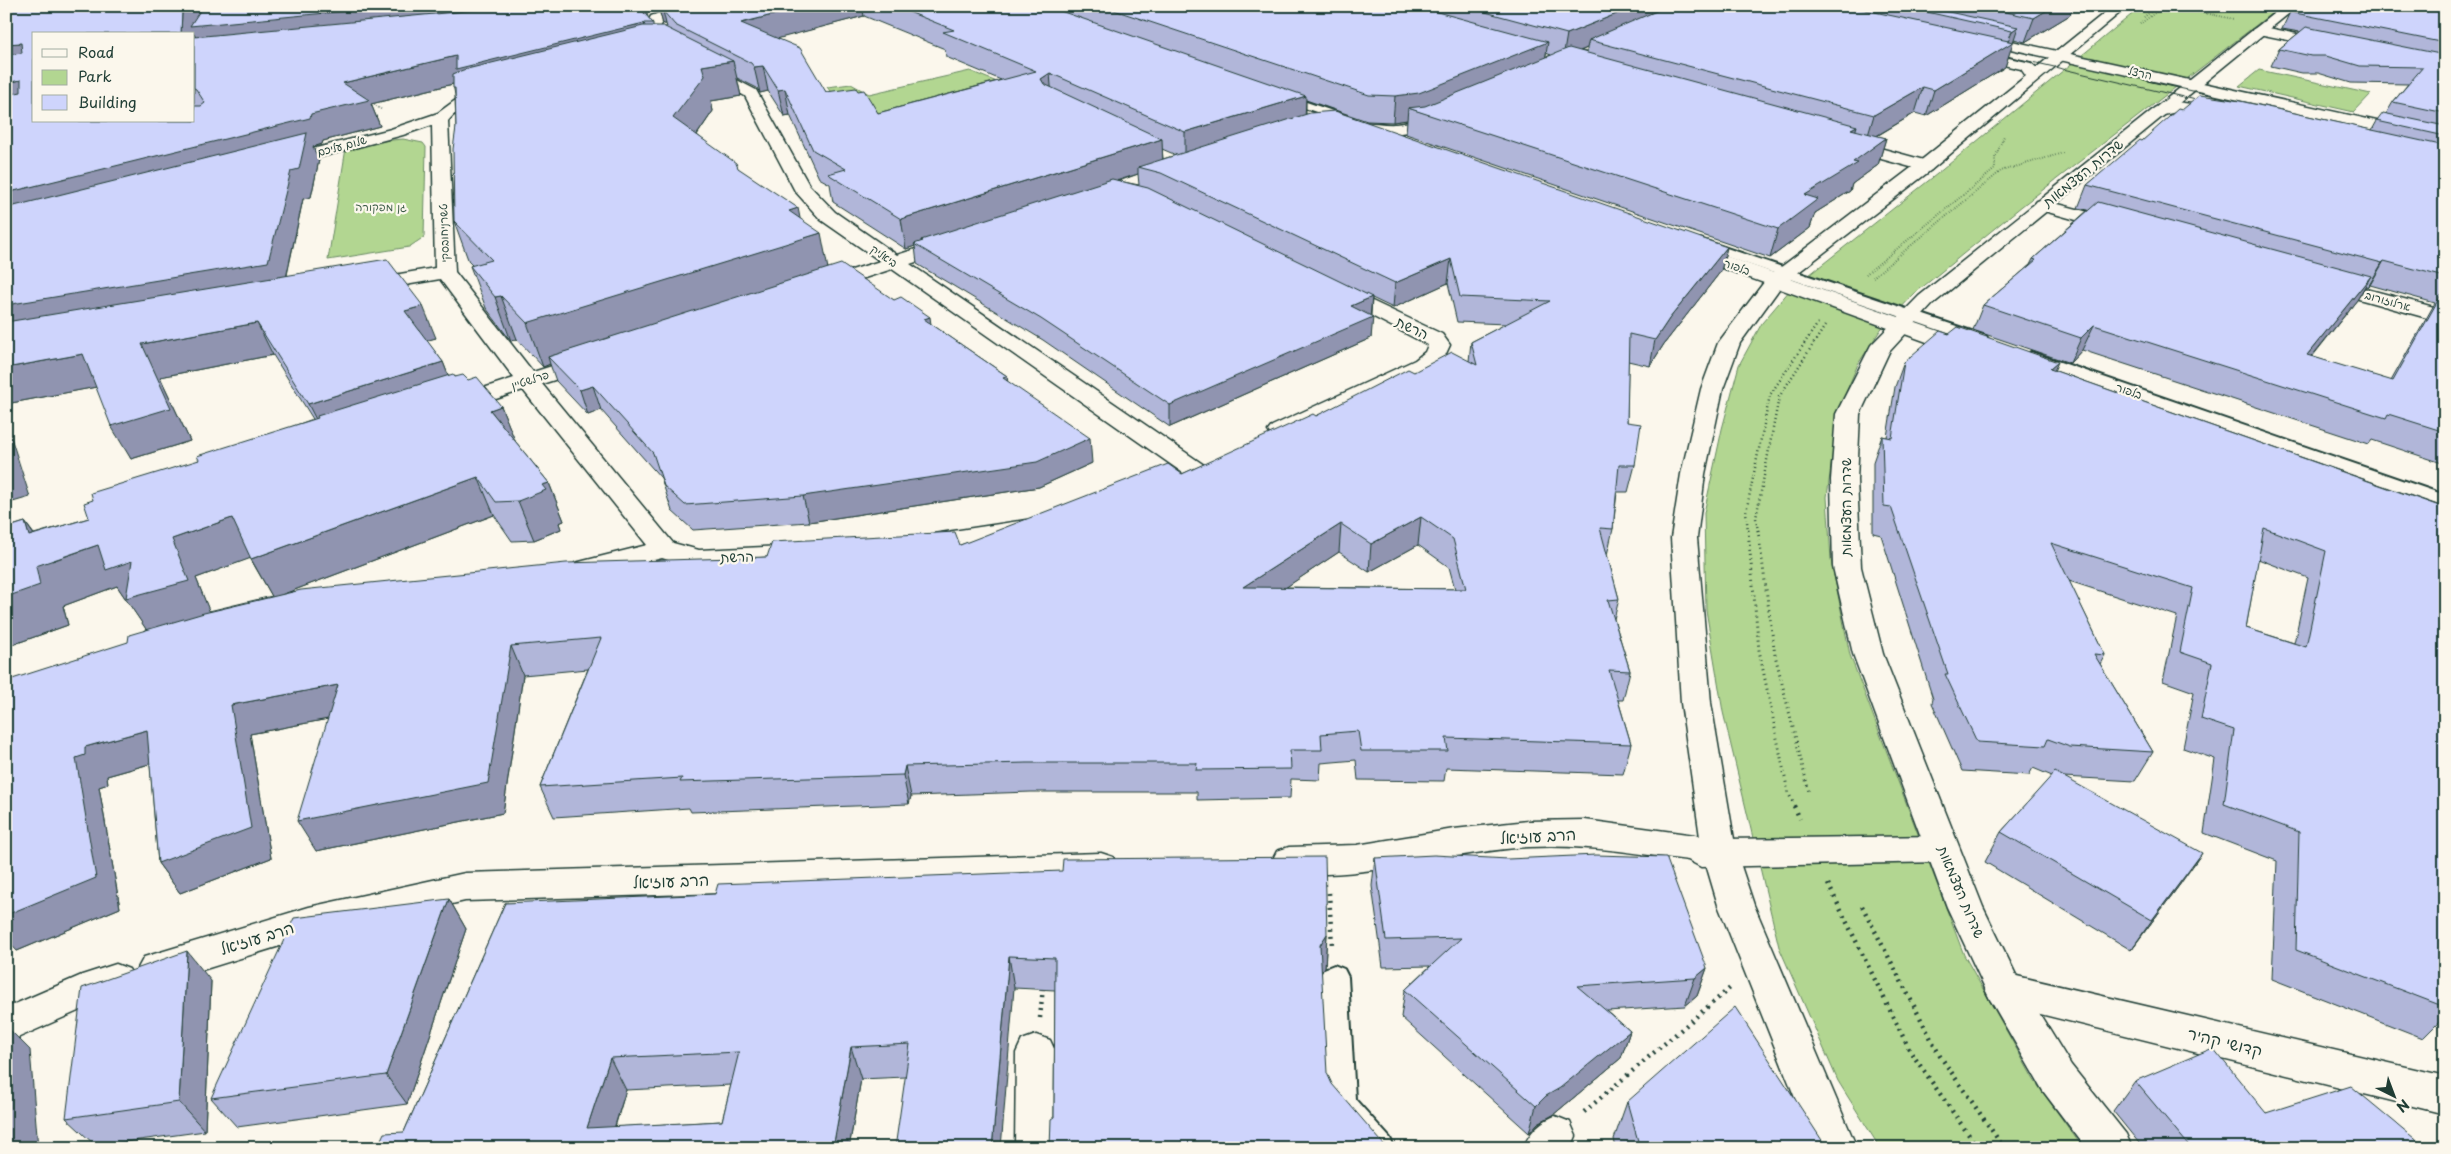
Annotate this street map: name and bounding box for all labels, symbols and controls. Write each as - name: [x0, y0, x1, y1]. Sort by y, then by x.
- legend: [32, 32, 195, 122]
- text: Road: [78, 40, 114, 63]
- street label: הרצל: [2126, 61, 2154, 84]
- text: Park: [78, 64, 112, 87]
- text: Building: [78, 90, 137, 113]
- street label: שלום עליכם: [315, 131, 369, 160]
- street label: שדרות העצמאות: [2037, 133, 2128, 212]
- park label: גן מפקורה: [355, 198, 407, 215]
- street label: טשרניחובסקי: [434, 203, 453, 263]
- street label: ביאליק: [867, 240, 901, 271]
- street label: בלפור: [1722, 254, 1753, 279]
- street label: ארלוזורוב: [2363, 286, 2413, 315]
- street label: הרשת: [1391, 310, 1432, 344]
- street label: פרלשטיין: [509, 365, 551, 394]
- street label: בלפור: [2114, 378, 2145, 403]
- street label: שדרות העצמאות: [1835, 457, 1856, 557]
- street label: הרשת: [719, 545, 754, 568]
- street label: הרב עוזיאל: [1499, 821, 1577, 849]
- street label: שדרות העצמאות: [1932, 841, 1991, 942]
- street label: הרב עוזיאל: [632, 867, 710, 893]
- street label: הרב עוזיאל: [217, 914, 297, 960]
- street label: קדושי קהיר: [2185, 1020, 2265, 1062]
- north arrow: [2368, 1072, 2418, 1122]
- text: N: [2392, 1095, 2414, 1118]

